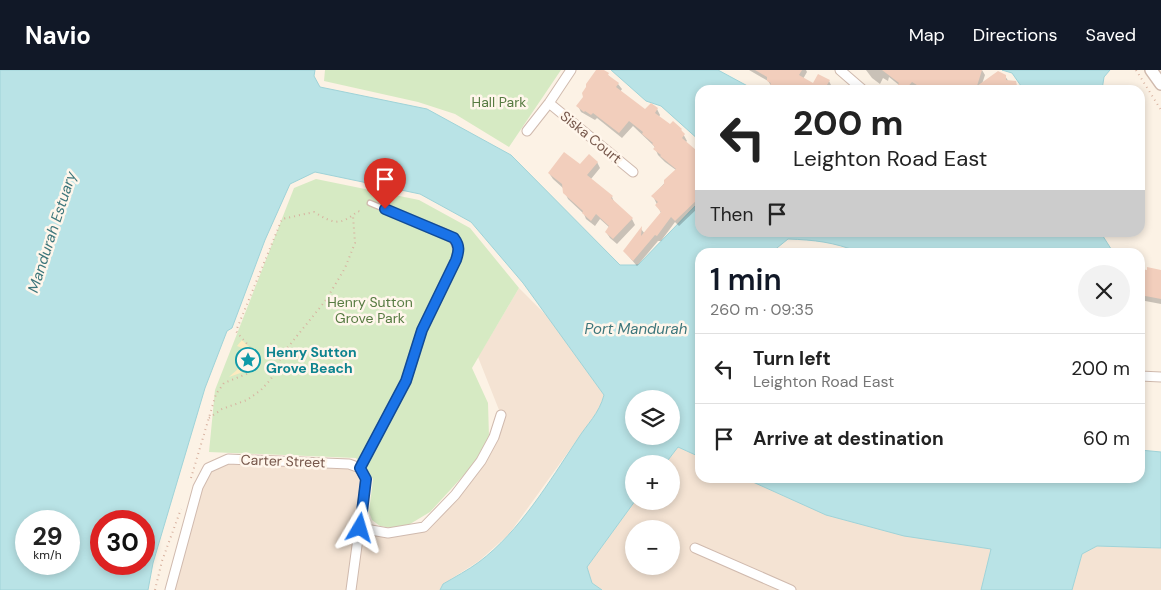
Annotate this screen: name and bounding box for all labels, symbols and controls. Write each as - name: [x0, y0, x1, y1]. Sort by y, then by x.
- text: Navio: [25, 20, 91, 51]
- text: Map: [909, 23, 945, 47]
- text: Directions: [973, 23, 1058, 47]
- text: Saved: [1086, 23, 1136, 47]
- park label: Hall Park: [472, 93, 526, 111]
- text: 200 m: [793, 100, 904, 146]
- icon: left: [710, 105, 775, 170]
- street label: Siska Court: [557, 107, 625, 167]
- text: Leighton Road East: [793, 144, 987, 173]
- pin: [364, 158, 406, 209]
- icon: arrive: [371, 165, 399, 193]
- water label: Mandurah Estuary: [23, 168, 81, 295]
- icon: arrive: [763, 200, 791, 228]
- text: Then: [710, 202, 753, 227]
- text: 1 min: [710, 260, 782, 299]
- button: close: [1078, 265, 1130, 317]
- park label: Henry Sutton Grove Park: [327, 293, 413, 327]
- text: 260 m · 09:35: [710, 299, 814, 320]
- water label: Port Mandurah: [585, 319, 688, 339]
- place label: Henry Sutton Grove Beach: [266, 343, 357, 377]
- text: Turn left: [753, 346, 831, 371]
- place icon: Henry Sutton Grove Beach: [235, 347, 261, 373]
- icon: left: [710, 355, 738, 383]
- text: 200 m: [1071, 356, 1130, 381]
- text: Leighton Road East: [753, 371, 894, 392]
- map controls: [625, 390, 680, 575]
- button: layers: [625, 390, 680, 445]
- icon: arrive: [710, 425, 738, 453]
- text: Arrive at destination: [753, 426, 944, 451]
- text: 60 m: [1083, 426, 1130, 451]
- street label: Carter Street: [240, 451, 326, 471]
- button: +: [625, 455, 680, 510]
- position arrow: [333, 501, 385, 553]
- speed limit sign: 30: [90, 510, 155, 575]
- text: 29: [32, 520, 63, 553]
- button: −: [625, 520, 680, 575]
- text: km/h: [33, 547, 62, 563]

